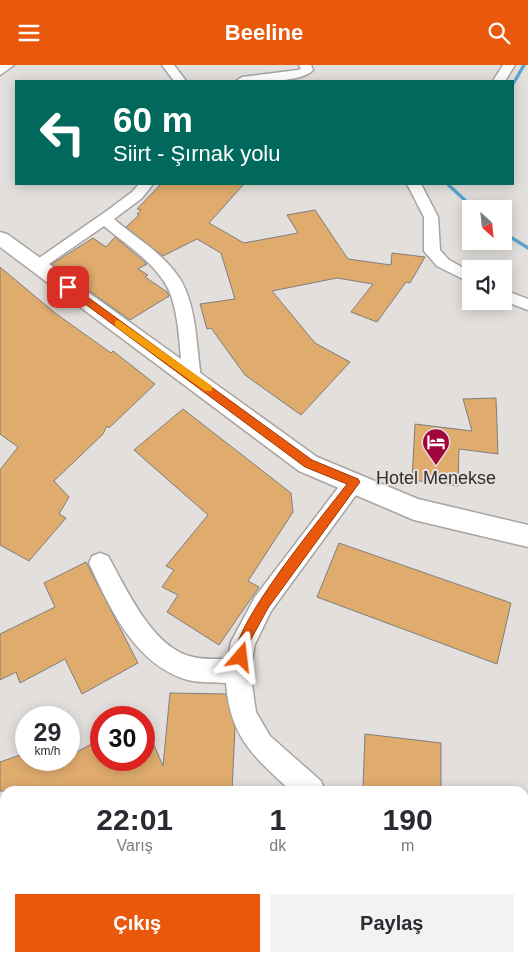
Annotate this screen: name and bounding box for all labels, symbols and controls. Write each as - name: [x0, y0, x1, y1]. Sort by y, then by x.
- icon: menu: [15, 19, 43, 47]
- icon: search: [485, 19, 513, 47]
- text: Beeline: [225, 20, 303, 45]
- icon: left: [30, 100, 95, 165]
- text: 60 m: [113, 100, 193, 139]
- text: Siirt - Şırnak yolu: [113, 141, 281, 166]
- north arrow: [462, 200, 512, 250]
- map controls: [462, 200, 512, 310]
- button: sound: [462, 260, 512, 310]
- pin: [47, 266, 89, 308]
- icon: arrive: [54, 273, 82, 301]
- hotel icon: Hotel Menekse: [421, 427, 451, 466]
- place label: Hotel Menekse: [376, 468, 496, 488]
- position arrow: [214, 630, 266, 682]
- speed limit sign: 30: [90, 706, 155, 771]
- text: 29: [34, 718, 61, 746]
- text: km/h: [34, 744, 61, 758]
- text: 22:01: [96, 803, 173, 836]
- text: 1: [269, 803, 286, 836]
- text: 190: [383, 803, 433, 836]
- text: Varış: [117, 837, 153, 854]
- text: dk: [269, 837, 286, 854]
- text: m: [401, 837, 414, 854]
- button: Çıkış: [15, 894, 260, 952]
- button: Paylaş: [270, 894, 514, 952]

